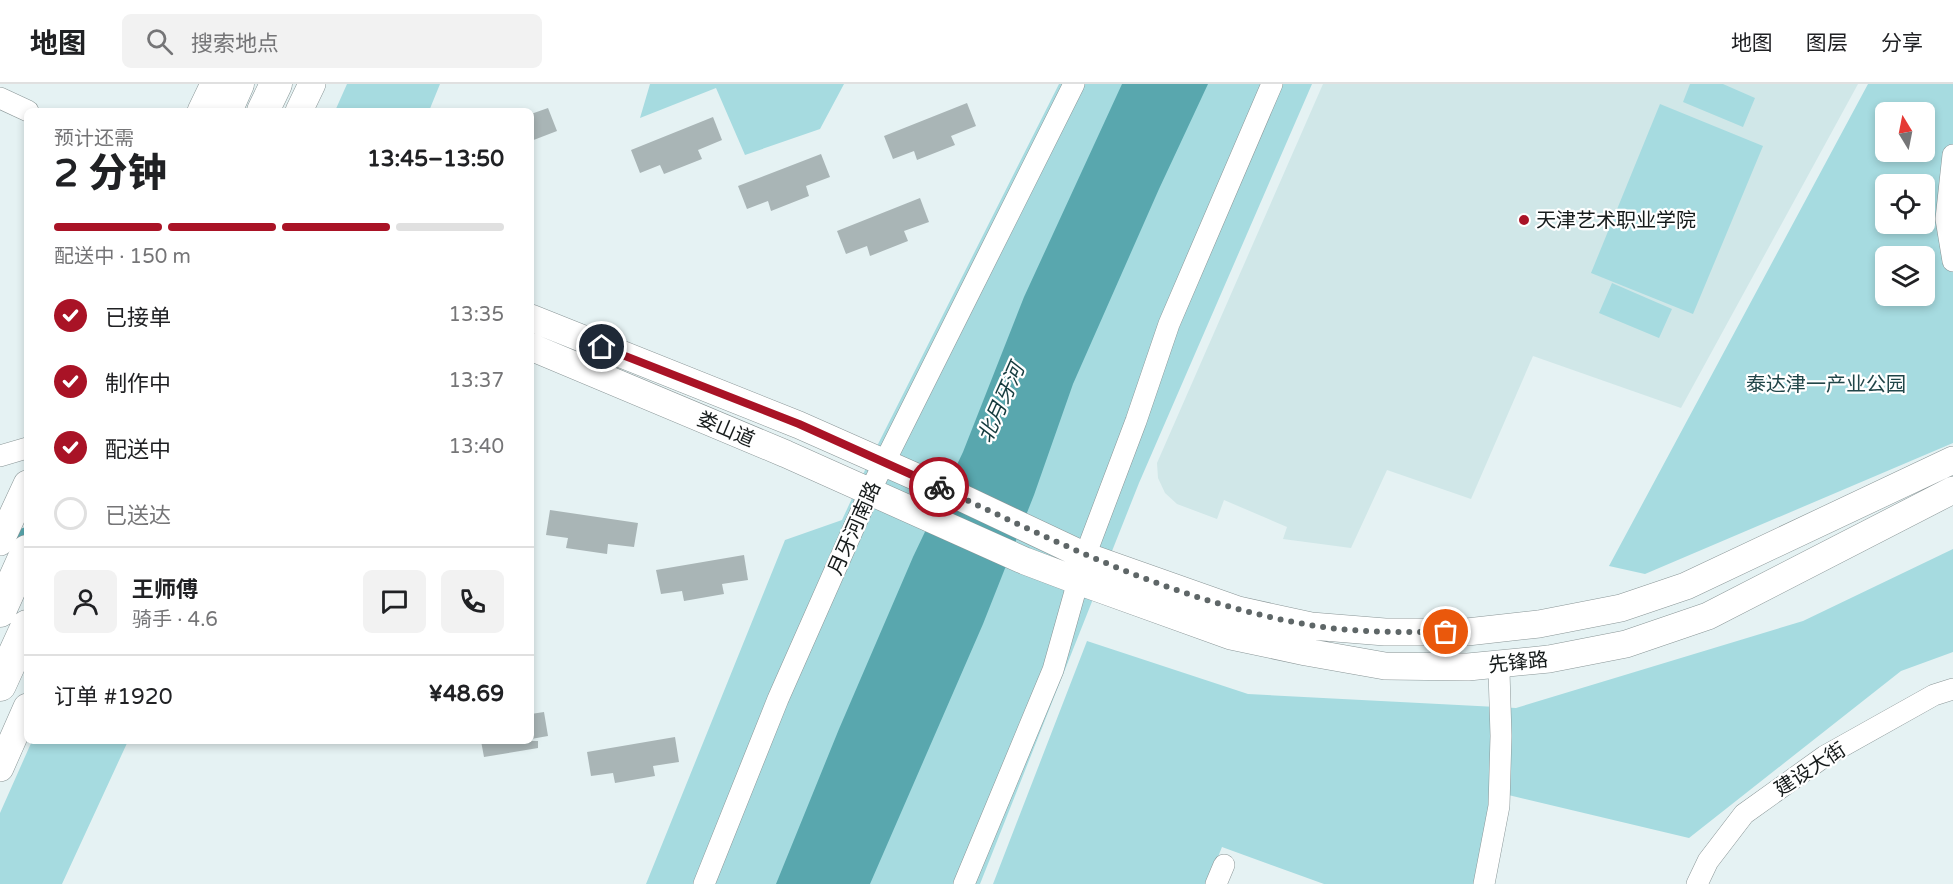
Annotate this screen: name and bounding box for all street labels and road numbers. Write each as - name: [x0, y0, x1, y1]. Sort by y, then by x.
- street label: 娄山道: [693, 407, 758, 453]
- street label: 月牙河南路: [824, 478, 886, 579]
- street label: 先锋路: [1487, 648, 1549, 678]
- street label: 建设大街: [1770, 738, 1851, 802]

